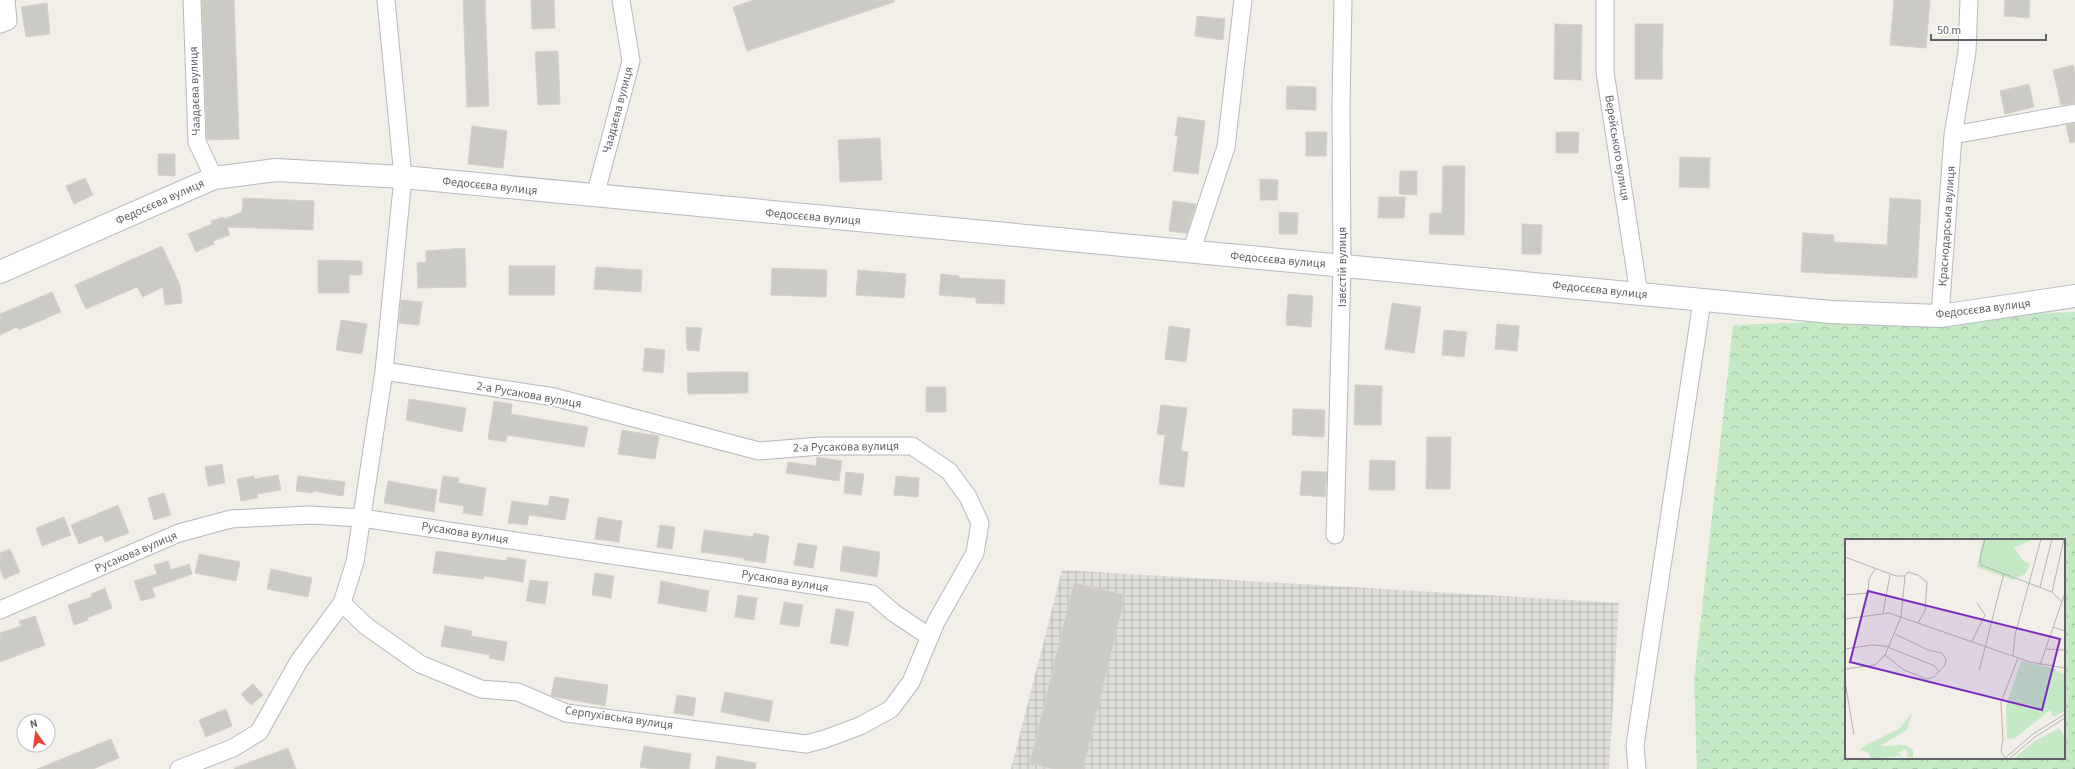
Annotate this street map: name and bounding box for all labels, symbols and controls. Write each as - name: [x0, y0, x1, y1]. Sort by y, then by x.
- scale bar: [1931, 16, 2046, 42]
- text: 50 m: [1937, 22, 1961, 39]
- street label: Чаадаєва вулиця: [185, 46, 205, 136]
- street label: Чаадаєва вулиця: [598, 65, 638, 155]
- street label: Верейського вулиця: [1600, 94, 1634, 202]
- street label: Краснодарська вулиця: [1934, 165, 1960, 287]
- street label: Федосєєва вулиця: [442, 173, 538, 199]
- street label: Федосєєва вулиця: [113, 175, 207, 229]
- street label: Федосєєва вулиця: [765, 204, 861, 230]
- street label: Ізвєстій вулиця: [1334, 227, 1351, 307]
- street label: Федосєєва вулиця: [1230, 247, 1326, 273]
- street label: Федосєєва вулиця: [1552, 277, 1648, 303]
- street label: Федосєєва вулиця: [1934, 295, 2032, 323]
- street label: 2-а Русакова вулиця: [475, 377, 583, 413]
- street label: 2-а Русакова вулиця: [793, 438, 899, 456]
- street label: Русакова вулиця: [420, 518, 510, 548]
- street label: Русакова вулиця: [92, 527, 180, 577]
- inset map: [1845, 539, 2065, 759]
- street label: Русакова вулиця: [740, 566, 830, 596]
- street label: Серпухівська вулиця: [564, 702, 674, 734]
- north arrow: [16, 713, 56, 753]
- text: N: [28, 716, 39, 732]

